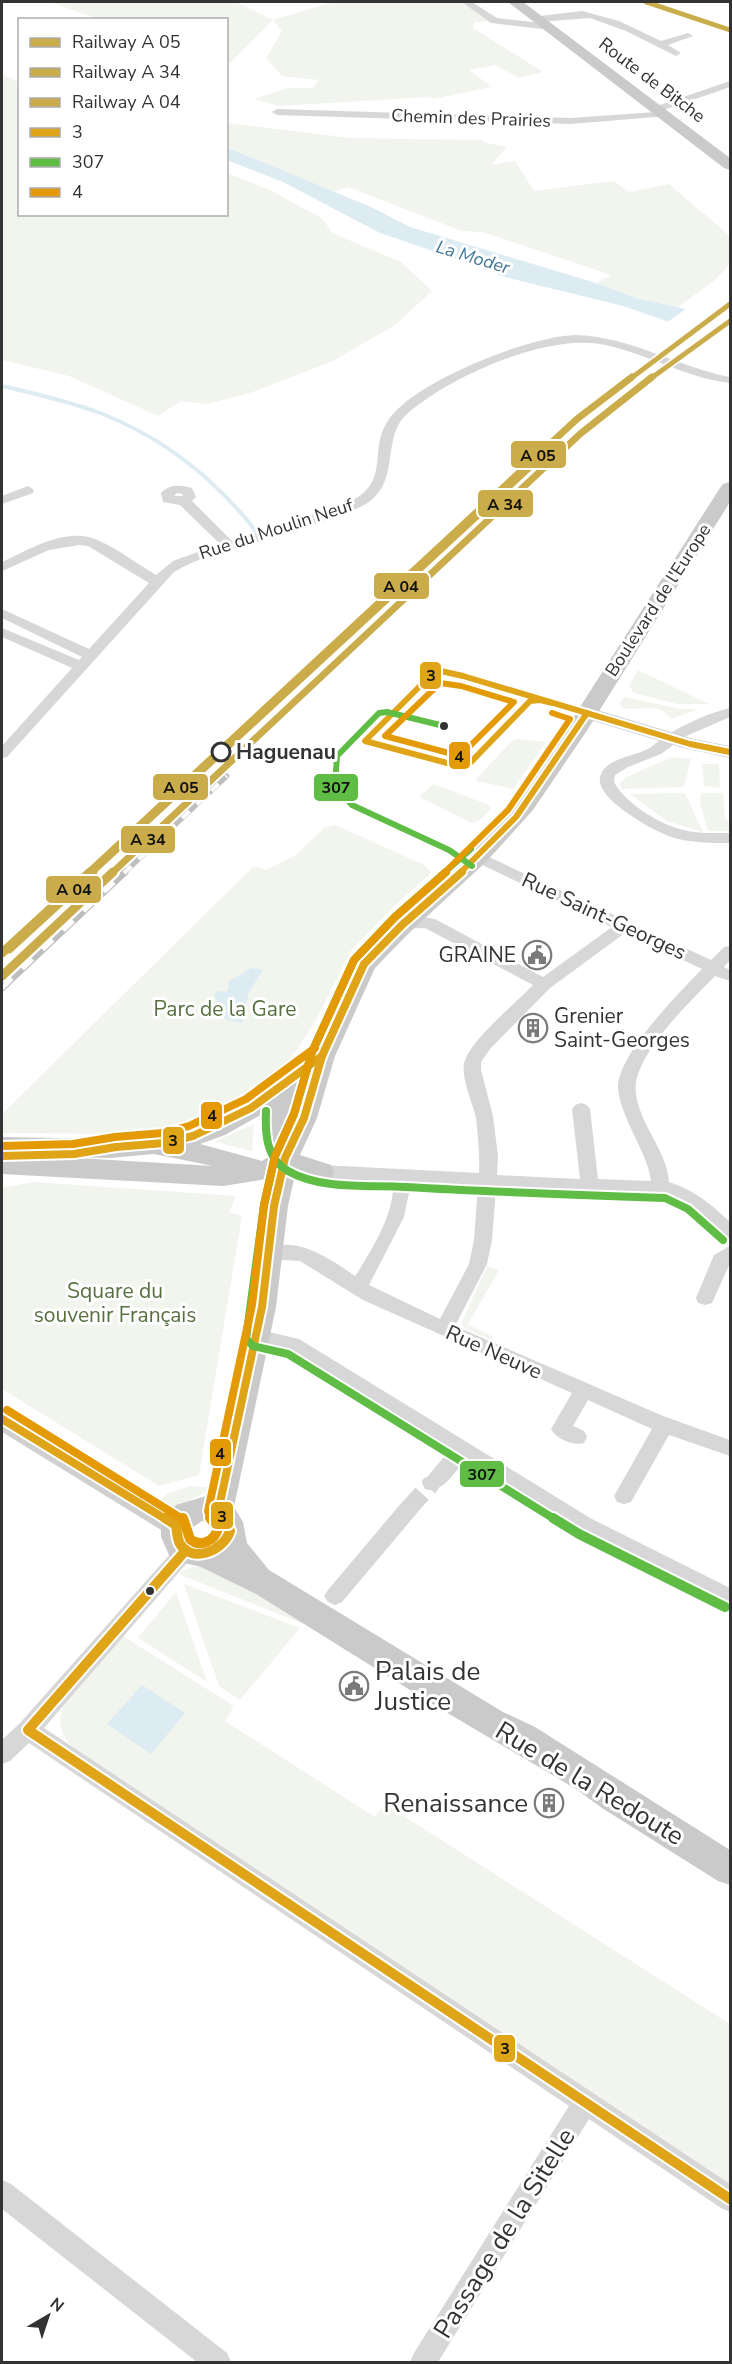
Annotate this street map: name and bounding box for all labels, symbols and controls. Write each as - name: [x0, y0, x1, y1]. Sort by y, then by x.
- legend: [18, 18, 228, 216]
- text: Railway A 05: [72, 30, 180, 54]
- street label: Route de Bitche: [594, 32, 710, 128]
- text: Railway A 34: [72, 60, 181, 84]
- text: Railway A 04: [72, 90, 181, 114]
- street label: Chemin des Prairies: [391, 103, 551, 133]
- text: 3: [72, 120, 83, 144]
- text: 307: [72, 150, 104, 174]
- text: 4: [72, 180, 83, 204]
- water label: La Moder: [433, 234, 513, 280]
- line badge: A 05: [510, 440, 567, 469]
- text: A 05: [520, 445, 556, 467]
- line badge: A 34: [477, 489, 534, 518]
- street label: Rue du Moulin Neuf: [196, 492, 357, 565]
- text: A 34: [487, 494, 523, 516]
- street label: Boulevard de l'Europe: [600, 519, 716, 681]
- line badge: A 04: [373, 572, 430, 600]
- text: A 04: [383, 576, 419, 598]
- line badge: 3: [419, 661, 442, 690]
- text: 3: [426, 665, 436, 687]
- unlabelled marker: [438, 720, 450, 732]
- place label: Haguenau: [236, 738, 336, 766]
- line badge: 4: [448, 741, 471, 770]
- marker: Haguenau: [211, 742, 231, 762]
- text: 4: [454, 746, 464, 768]
- line badge: A 05: [152, 773, 209, 801]
- line badge: 307: [313, 773, 359, 802]
- text: A 05: [163, 777, 199, 799]
- text: 307: [322, 777, 350, 799]
- line badge: A 34: [120, 825, 176, 854]
- text: A 34: [130, 829, 166, 851]
- street label: Rue Saint-Georges: [517, 866, 691, 966]
- line badge: A 04: [45, 875, 102, 904]
- text: A 04: [56, 879, 92, 901]
- public building icon: GRAINE: [521, 939, 553, 971]
- place label: GRAINE: [438, 941, 516, 969]
- park label: Parc de la Gare: [154, 995, 296, 1023]
- place label: Grenier Saint-Georges: [554, 1002, 690, 1054]
- building icon: Grenier Saint-Georges: [517, 1012, 549, 1044]
- line badge: 4: [200, 1101, 223, 1130]
- text: 4: [207, 1105, 217, 1127]
- line badge: 3: [162, 1126, 185, 1155]
- text: 3: [168, 1130, 178, 1152]
- park label: Square du souvenir Français: [34, 1277, 196, 1329]
- street label: Rue Neuve: [441, 1318, 547, 1386]
- line badge: 4: [209, 1438, 232, 1467]
- text: 4: [215, 1443, 225, 1465]
- line badge: 307: [459, 1460, 505, 1488]
- text: 307: [468, 1464, 496, 1486]
- line badge: 3: [210, 1501, 234, 1530]
- text: 3: [217, 1506, 227, 1528]
- unlabelled marker: [144, 1585, 156, 1597]
- place label: Palais de Justice: [374, 1654, 480, 1719]
- public building icon: Palais de Justice: [338, 1670, 370, 1702]
- street label: Rue de la Redoute: [489, 1713, 691, 1854]
- place label: Renaissance: [383, 1786, 528, 1821]
- building icon: Renaissance: [533, 1787, 565, 1819]
- line badge: 3: [493, 2034, 516, 2063]
- text: 3: [500, 2038, 510, 2060]
- street label: Passage de la Sitelle: [425, 2121, 583, 2345]
- north arrow: [18, 2286, 78, 2346]
- text: N: [45, 2293, 68, 2317]

